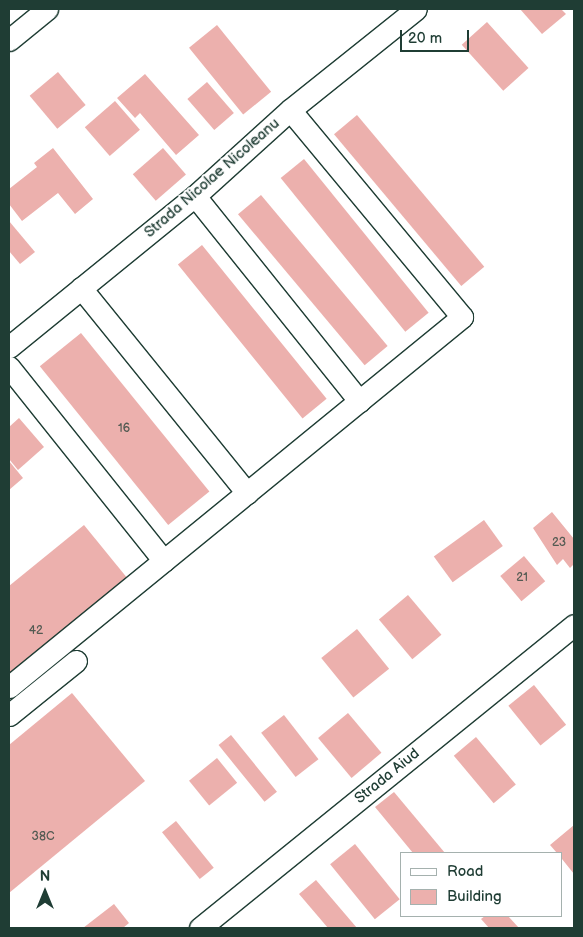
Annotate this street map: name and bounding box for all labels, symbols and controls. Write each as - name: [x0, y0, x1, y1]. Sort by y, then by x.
- scale bar: [403, 20, 472, 52]
- text: 20 m: [408, 29, 442, 48]
- street label: Strada Nicolae Nicoleanu: [141, 114, 283, 242]
- house number: 16: [118, 422, 130, 436]
- house number: 23: [552, 536, 566, 550]
- house number: 21: [516, 571, 528, 585]
- house number: 42: [29, 624, 43, 638]
- street label: Strada Aiud: [351, 744, 423, 808]
- house number: 38C: [32, 830, 54, 844]
- legend: [400, 852, 563, 917]
- text: Road: [447, 862, 483, 881]
- north arrow: [20, 867, 70, 917]
- text: N: [40, 868, 50, 885]
- text: Building: [447, 887, 502, 906]

